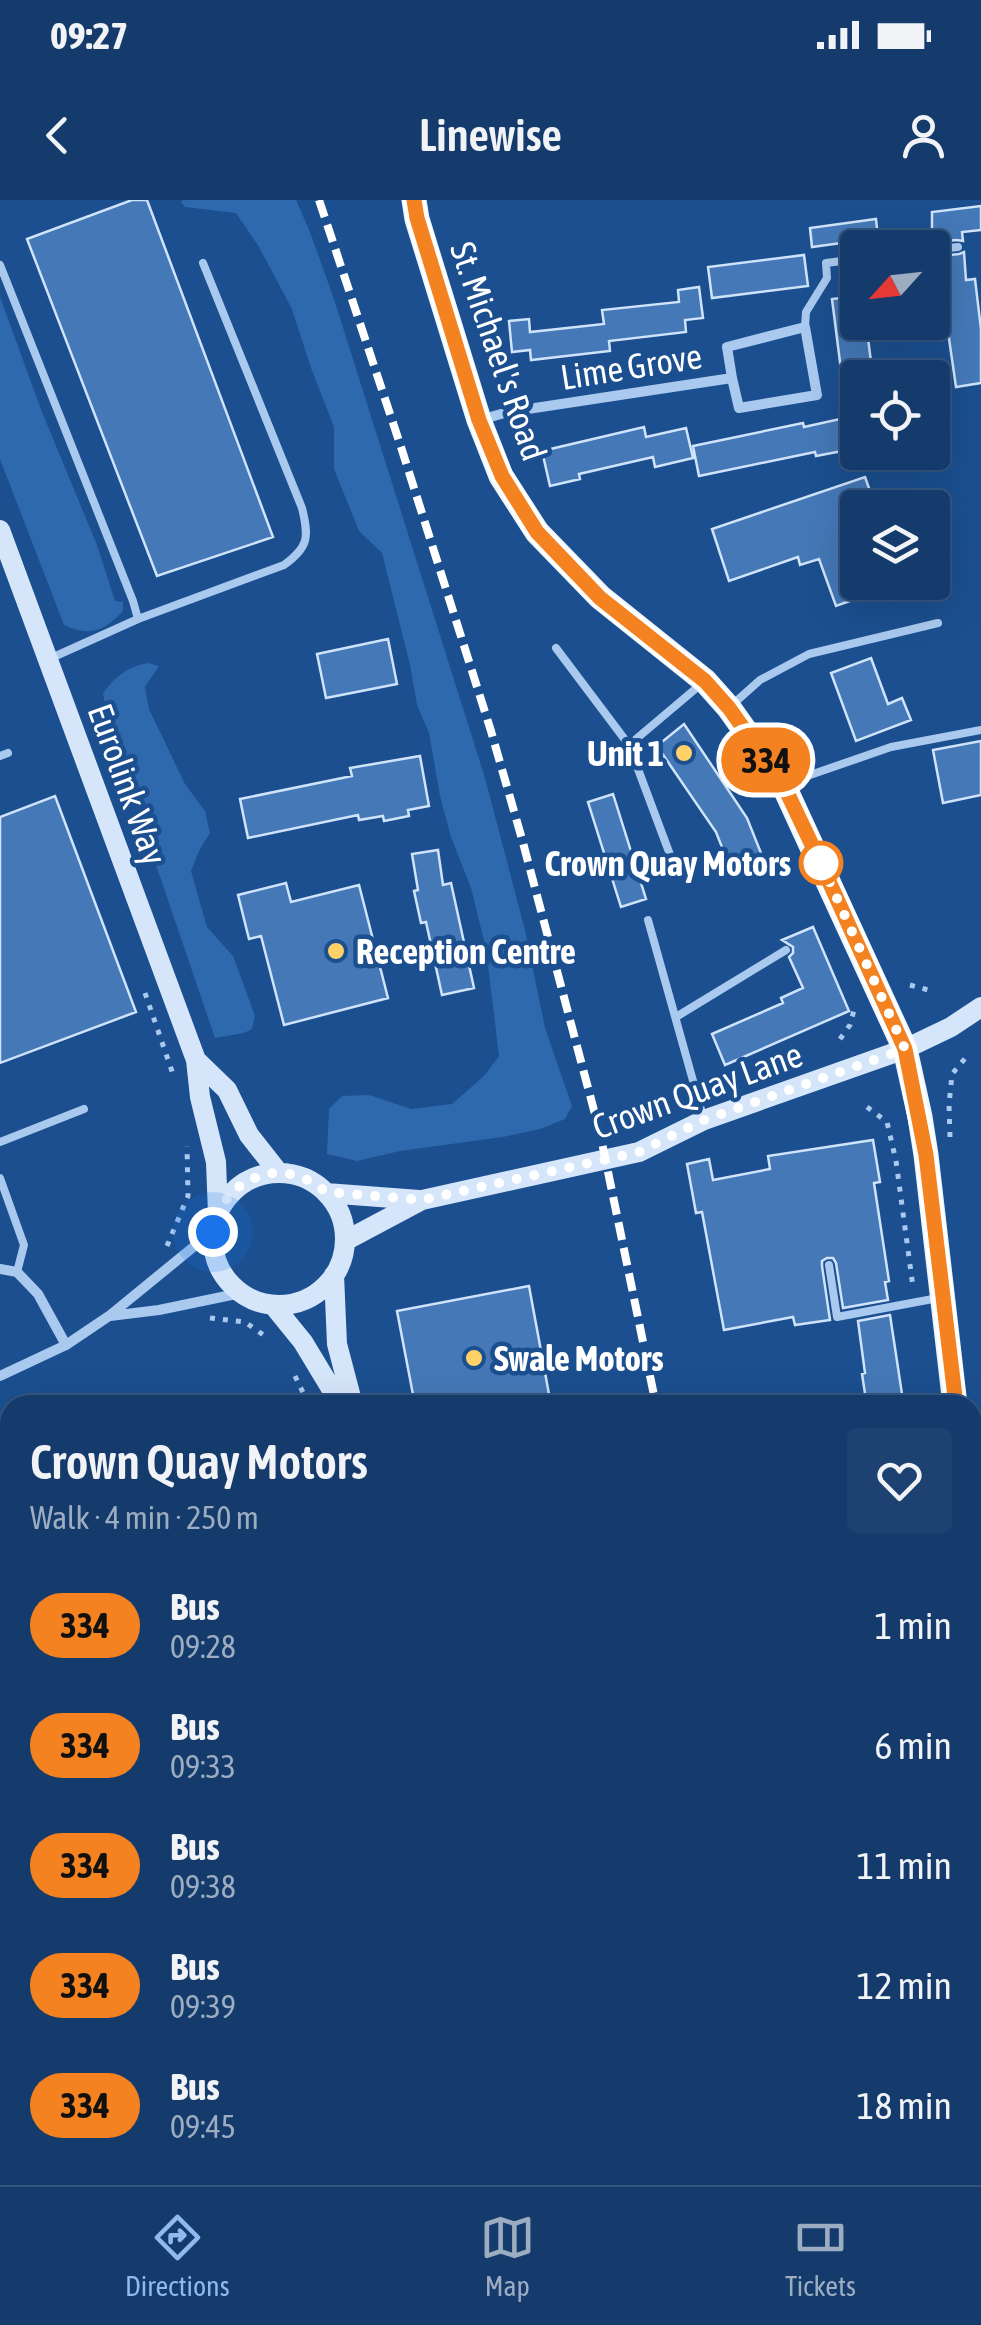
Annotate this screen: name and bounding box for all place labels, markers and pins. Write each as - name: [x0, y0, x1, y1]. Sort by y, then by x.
- place label: Unit 1: [587, 733, 664, 773]
- marker: Unit 1: [673, 742, 695, 764]
- marker: Crown Quay Motors: [800, 842, 842, 884]
- place label: Crown Quay Motors: [545, 843, 791, 883]
- place label: Reception Centre: [356, 931, 576, 971]
- marker: Reception Centre: [325, 940, 347, 962]
- place label: Swale Motors: [494, 1338, 664, 1378]
- marker: Swale Motors: [463, 1347, 485, 1369]

